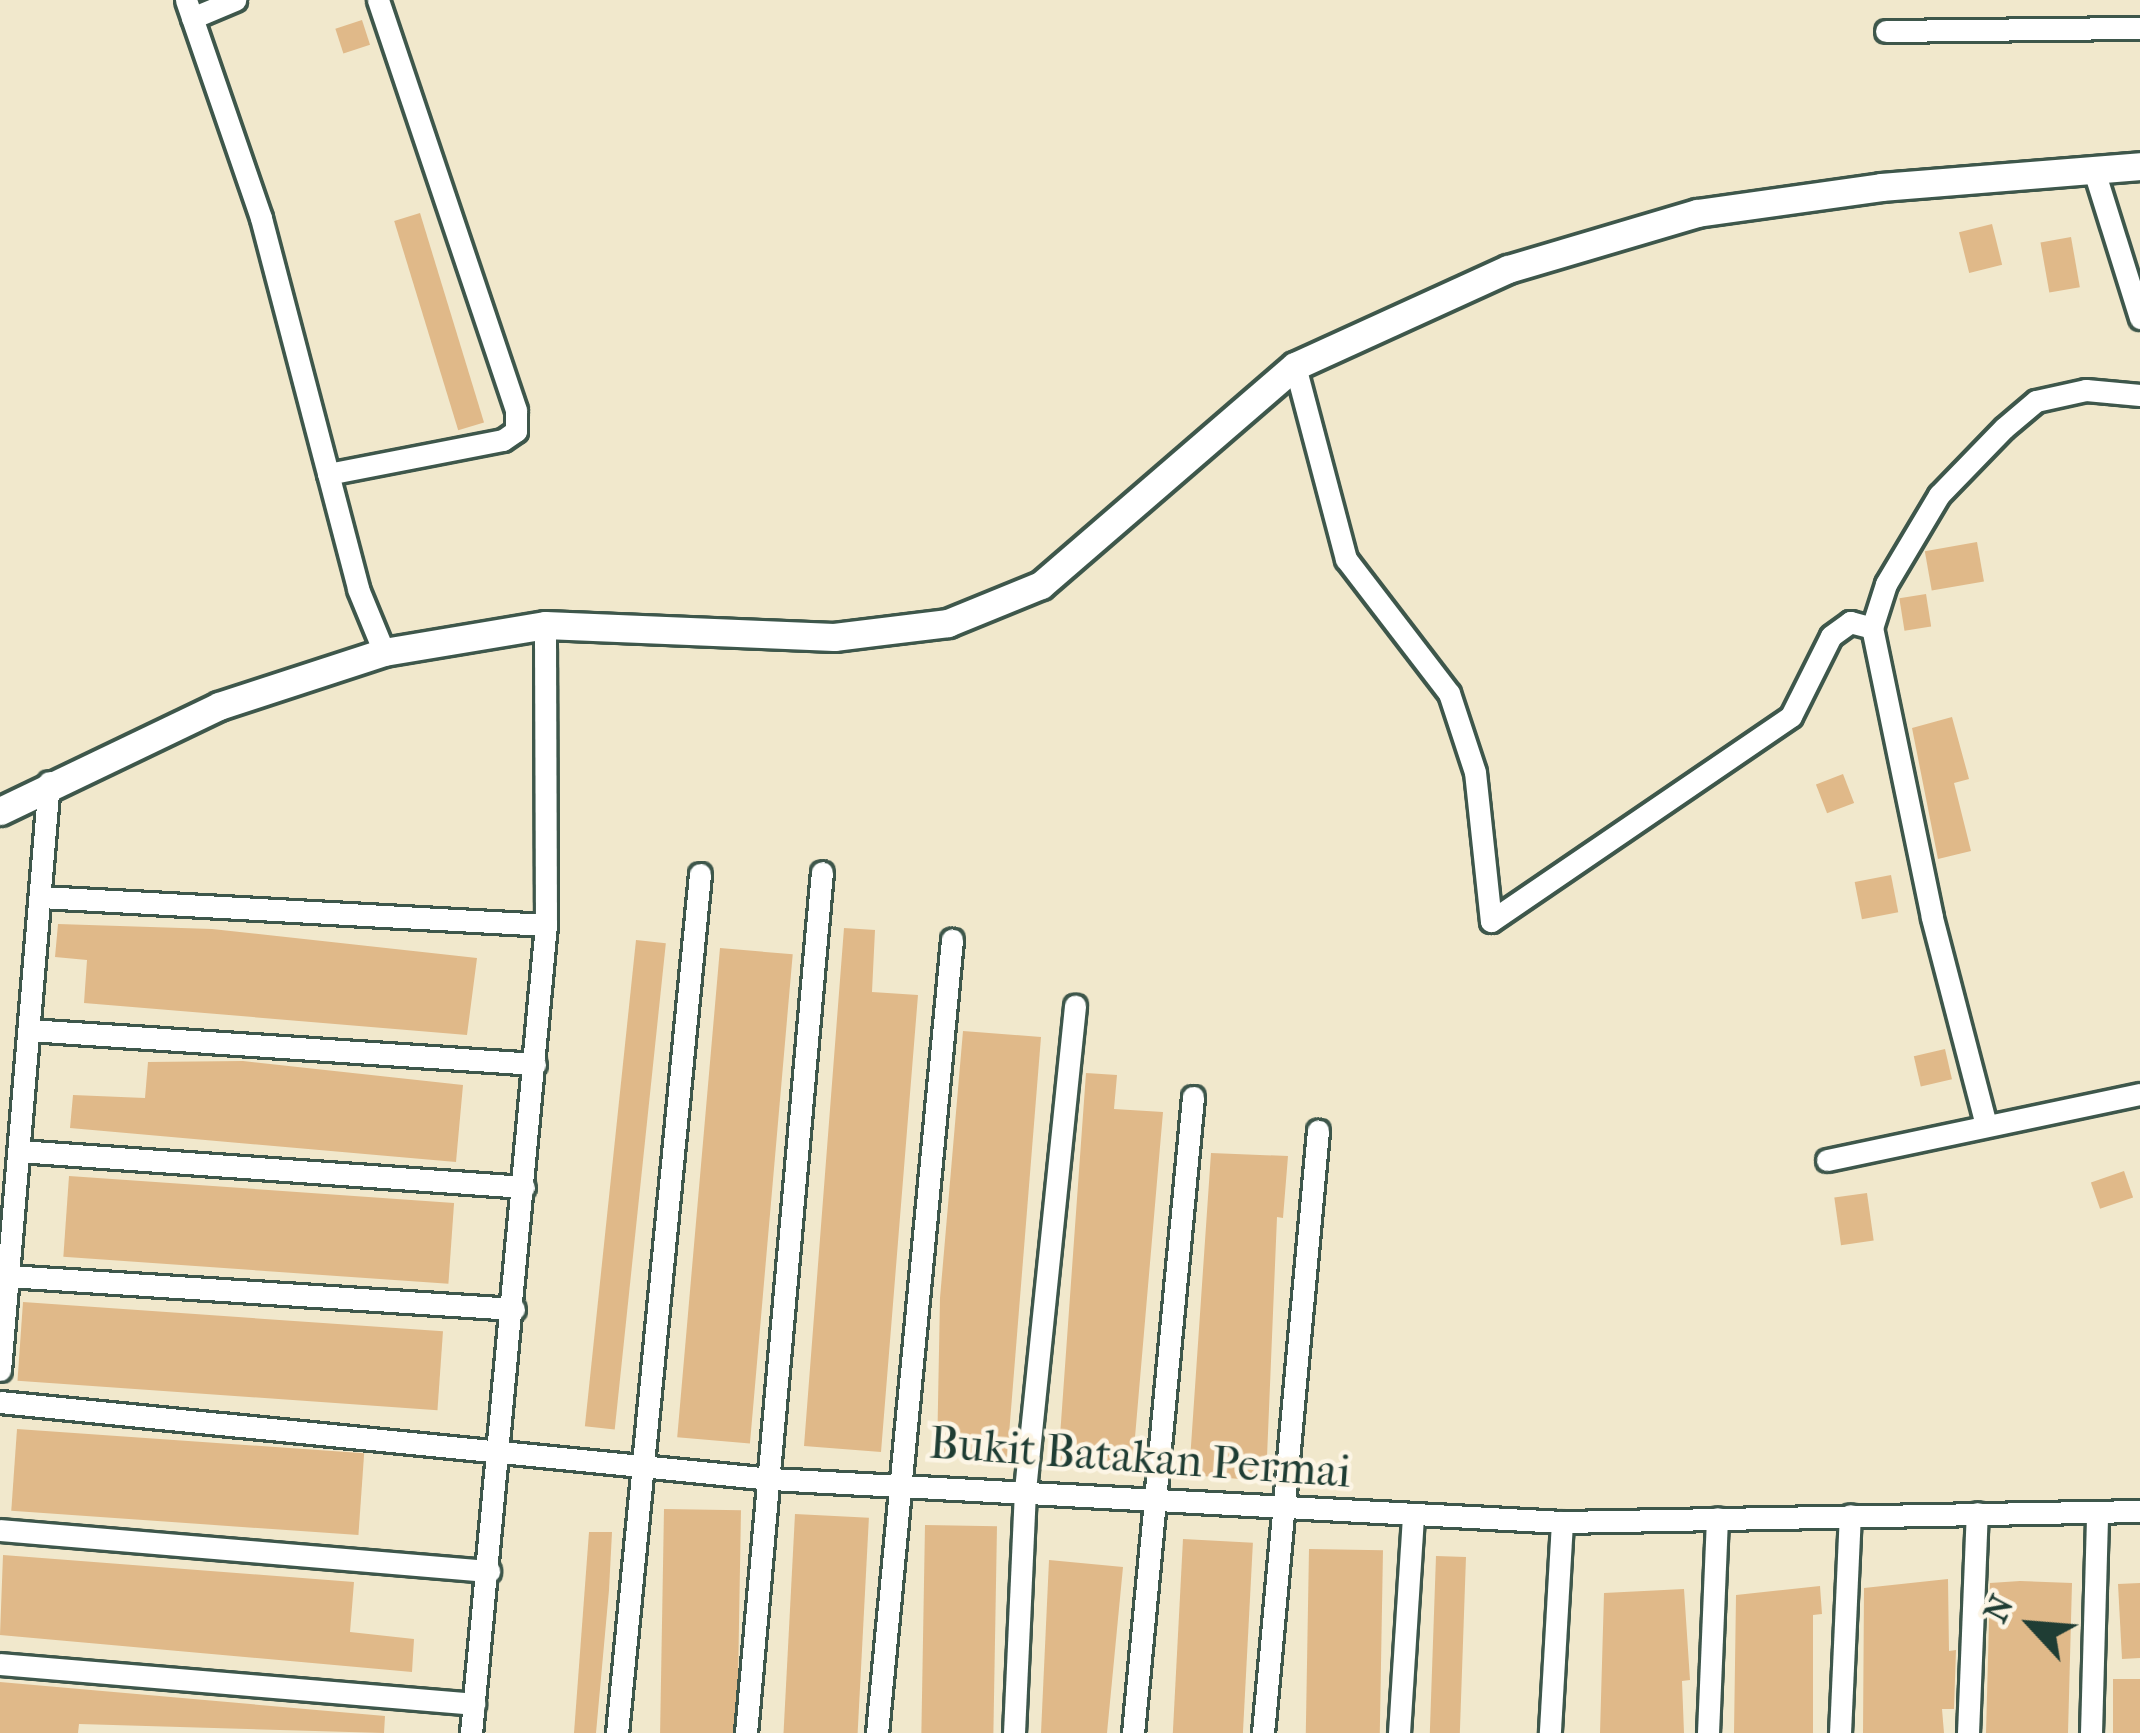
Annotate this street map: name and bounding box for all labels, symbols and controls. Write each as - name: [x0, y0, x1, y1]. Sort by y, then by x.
- street label: Bukit Batakan Permai: [927, 1416, 1353, 1500]
- north arrow: [1972, 1565, 2092, 1685]
- text: N: [1976, 1589, 2022, 1629]

